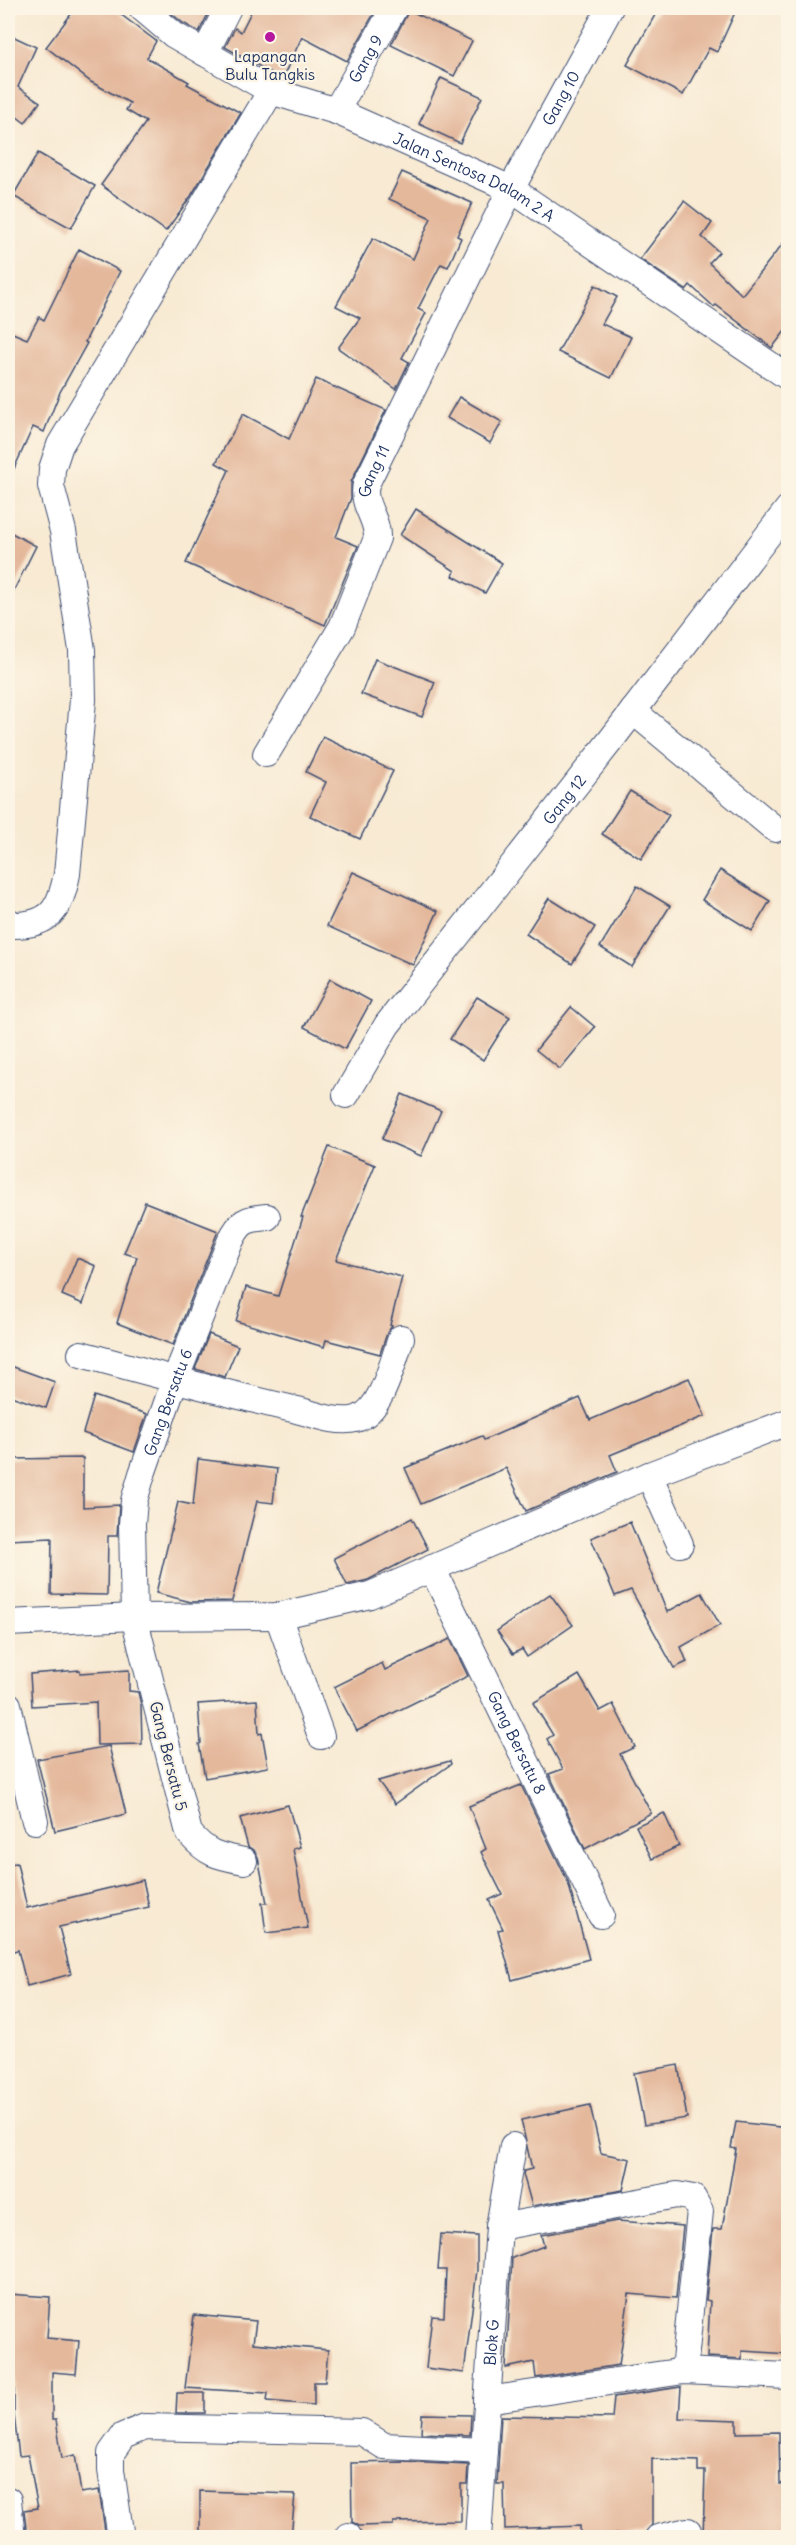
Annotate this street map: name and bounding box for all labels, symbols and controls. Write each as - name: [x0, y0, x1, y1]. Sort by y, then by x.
- marker: Lapangan Bulu Tangkis: [263, 30, 277, 44]
- street label: Gang 9: [344, 31, 387, 86]
- place label: Lapangan Bulu Tangkis: [225, 46, 315, 84]
- street label: Gang 10: [538, 67, 584, 129]
- street label: Jalan Sentosa Dalam 2 A: [390, 128, 559, 226]
- street label: Gang 11: [355, 442, 394, 497]
- street label: Gang 12: [539, 770, 590, 828]
- street label: Gang Bersatu 6: [139, 1346, 196, 1458]
- street label: Gang Bersatu 8: [483, 1687, 551, 1797]
- street label: Gang Bersatu 5: [146, 1699, 192, 1813]
- street label: Blok G: [480, 2319, 503, 2366]

